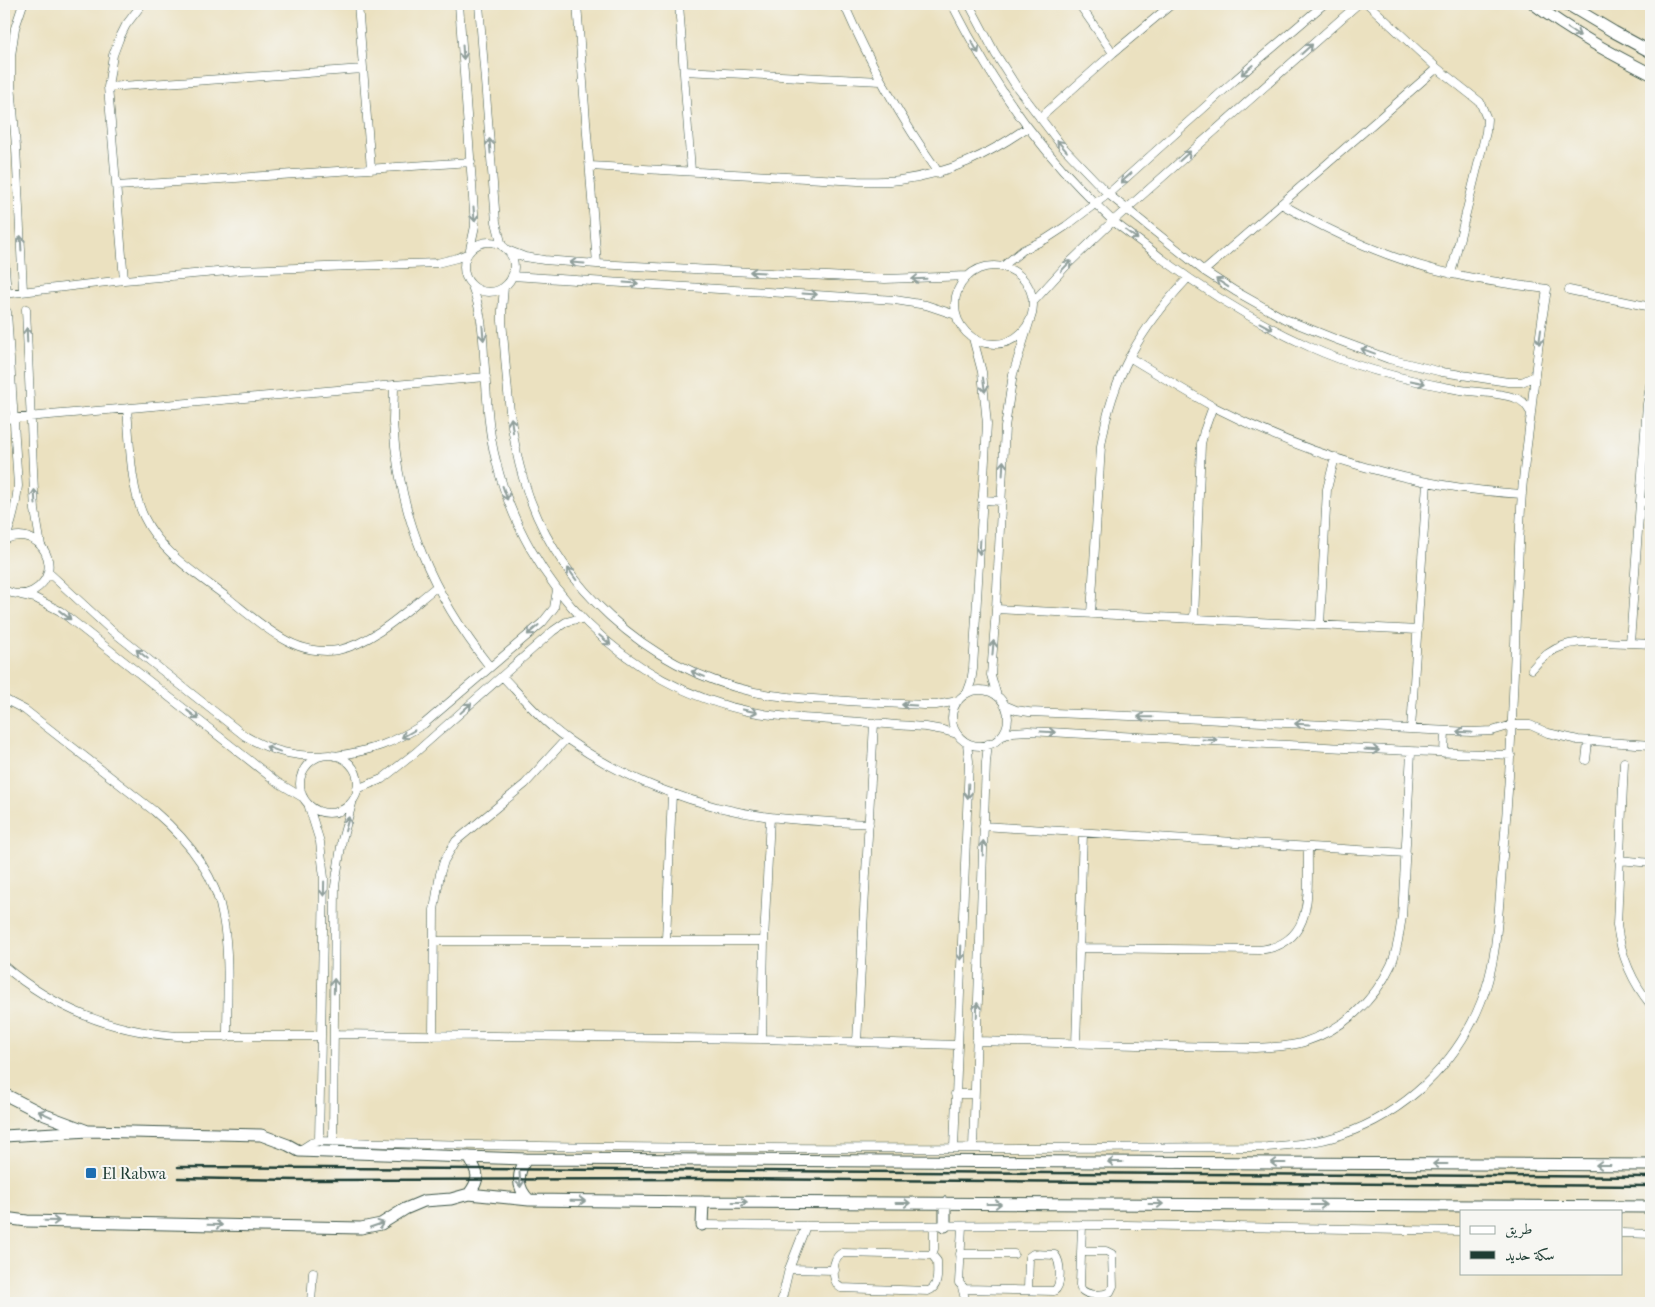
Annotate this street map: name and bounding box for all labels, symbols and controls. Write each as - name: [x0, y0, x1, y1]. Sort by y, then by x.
- one-way arrow: [1566, 28, 1580, 38]
- one-way arrow: [970, 39, 980, 53]
- one-way arrow: [1300, 43, 1313, 54]
- one-way arrow: [458, 44, 467, 60]
- one-way arrow: [1241, 64, 1254, 75]
- one-way arrow: [485, 138, 495, 154]
- one-way arrow: [1057, 139, 1068, 152]
- one-way arrow: [1179, 150, 1192, 162]
- one-way arrow: [1120, 172, 1133, 184]
- one-way arrow: [470, 206, 479, 222]
- one-way arrow: [1125, 230, 1139, 240]
- one-way arrow: [16, 235, 25, 251]
- one-way arrow: [570, 258, 586, 267]
- one-way arrow: [1060, 260, 1072, 272]
- one-way arrow: [749, 267, 765, 276]
- one-way arrow: [912, 274, 928, 283]
- one-way arrow: [1215, 277, 1229, 287]
- one-way arrow: [622, 279, 638, 288]
- one-way arrow: [802, 290, 818, 299]
- one-way arrow: [1259, 321, 1274, 331]
- one-way arrow: [478, 325, 487, 341]
- one-way arrow: [22, 327, 31, 343]
- one-way arrow: [1534, 329, 1544, 345]
- one-way arrow: [1361, 346, 1377, 355]
- one-way arrow: [979, 377, 989, 393]
- one-way arrow: [1410, 378, 1426, 387]
- one-way arrow: [507, 418, 517, 434]
- one-way arrow: [999, 461, 1008, 477]
- one-way arrow: [501, 485, 510, 501]
- one-way arrow: [30, 490, 39, 506]
- one-way arrow: [975, 539, 984, 555]
- one-way arrow: [567, 568, 577, 582]
- one-way arrow: [58, 610, 71, 621]
- one-way arrow: [527, 625, 540, 636]
- one-way arrow: [598, 635, 611, 646]
- one-way arrow: [988, 640, 998, 656]
- one-way arrow: [136, 649, 149, 660]
- one-way arrow: [691, 668, 706, 678]
- one-way arrow: [902, 700, 918, 709]
- one-way arrow: [459, 702, 472, 714]
- one-way arrow: [741, 707, 757, 716]
- one-way arrow: [186, 710, 199, 721]
- one-way arrow: [1137, 712, 1154, 722]
- one-way arrow: [1294, 720, 1310, 729]
- one-way arrow: [1456, 727, 1472, 737]
- one-way arrow: [1039, 728, 1055, 737]
- one-way arrow: [402, 729, 416, 739]
- one-way arrow: [1202, 735, 1218, 744]
- one-way arrow: [265, 744, 281, 754]
- one-way arrow: [1364, 745, 1380, 754]
- one-way arrow: [963, 782, 973, 799]
- one-way arrow: [342, 817, 352, 833]
- one-way arrow: [978, 840, 987, 856]
- one-way arrow: [319, 880, 328, 896]
- one-way arrow: [957, 945, 966, 961]
- one-way arrow: [330, 978, 339, 994]
- one-way arrow: [972, 1002, 981, 1018]
- one-way arrow: [38, 1109, 53, 1119]
- one-way arrow: [1107, 1157, 1124, 1167]
- one-way arrow: [1270, 1158, 1286, 1168]
- one-way arrow: [1432, 1159, 1448, 1169]
- one-way arrow: [1595, 1160, 1611, 1170]
- place label: El Rabwa: [102, 1164, 167, 1183]
- marker: El Rabwa: [84, 1166, 98, 1180]
- one-way arrow: [516, 1172, 525, 1188]
- one-way arrow: [570, 1196, 586, 1206]
- one-way arrow: [732, 1197, 748, 1207]
- one-way arrow: [894, 1198, 911, 1208]
- one-way arrow: [986, 1199, 1002, 1209]
- one-way arrow: [1148, 1200, 1164, 1209]
- one-way arrow: [1310, 1200, 1327, 1210]
- legend: [1460, 1210, 1622, 1274]
- one-way arrow: [44, 1217, 60, 1226]
- one-way arrow: [368, 1219, 384, 1229]
- one-way arrow: [206, 1220, 222, 1229]
- text: طريق: [1505, 1220, 1532, 1239]
- text: سكة حديد: [1505, 1246, 1555, 1264]

